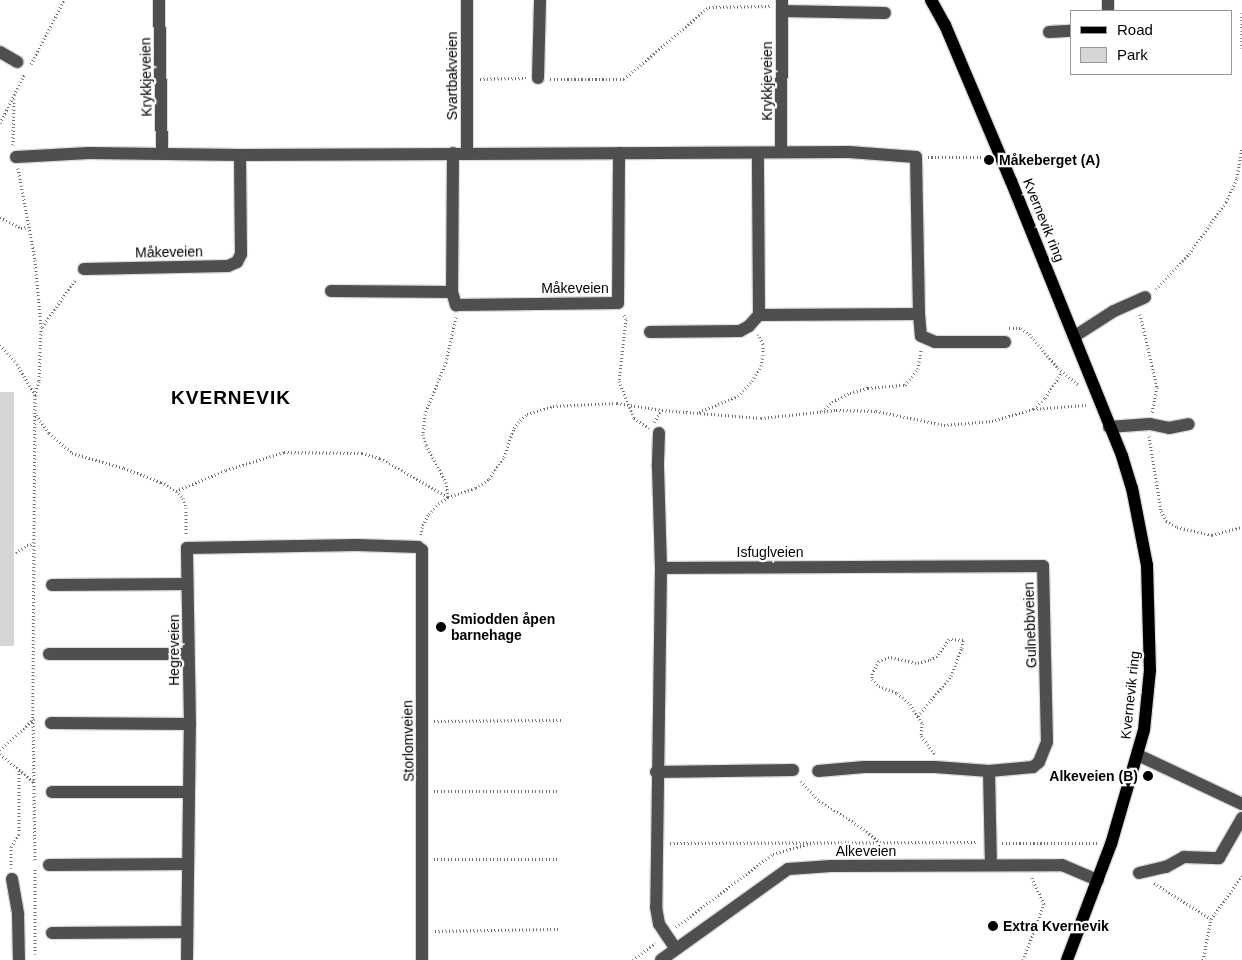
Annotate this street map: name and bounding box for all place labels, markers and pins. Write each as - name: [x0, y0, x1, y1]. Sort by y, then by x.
- place label: Måkeberget (A): [999, 152, 1100, 168]
- marker: Måkeberget (A): [983, 154, 995, 166]
- place label: Smiodden åpen barnehage: [451, 611, 555, 644]
- marker: Smiodden åpen barnehage: [435, 621, 447, 633]
- place label: Alkeveien (B): [1049, 768, 1138, 784]
- marker: Alkeveien (B): [1142, 770, 1154, 782]
- place label: Extra Kvernevik: [1003, 918, 1109, 934]
- marker: Extra Kvernevik: [987, 920, 999, 932]

